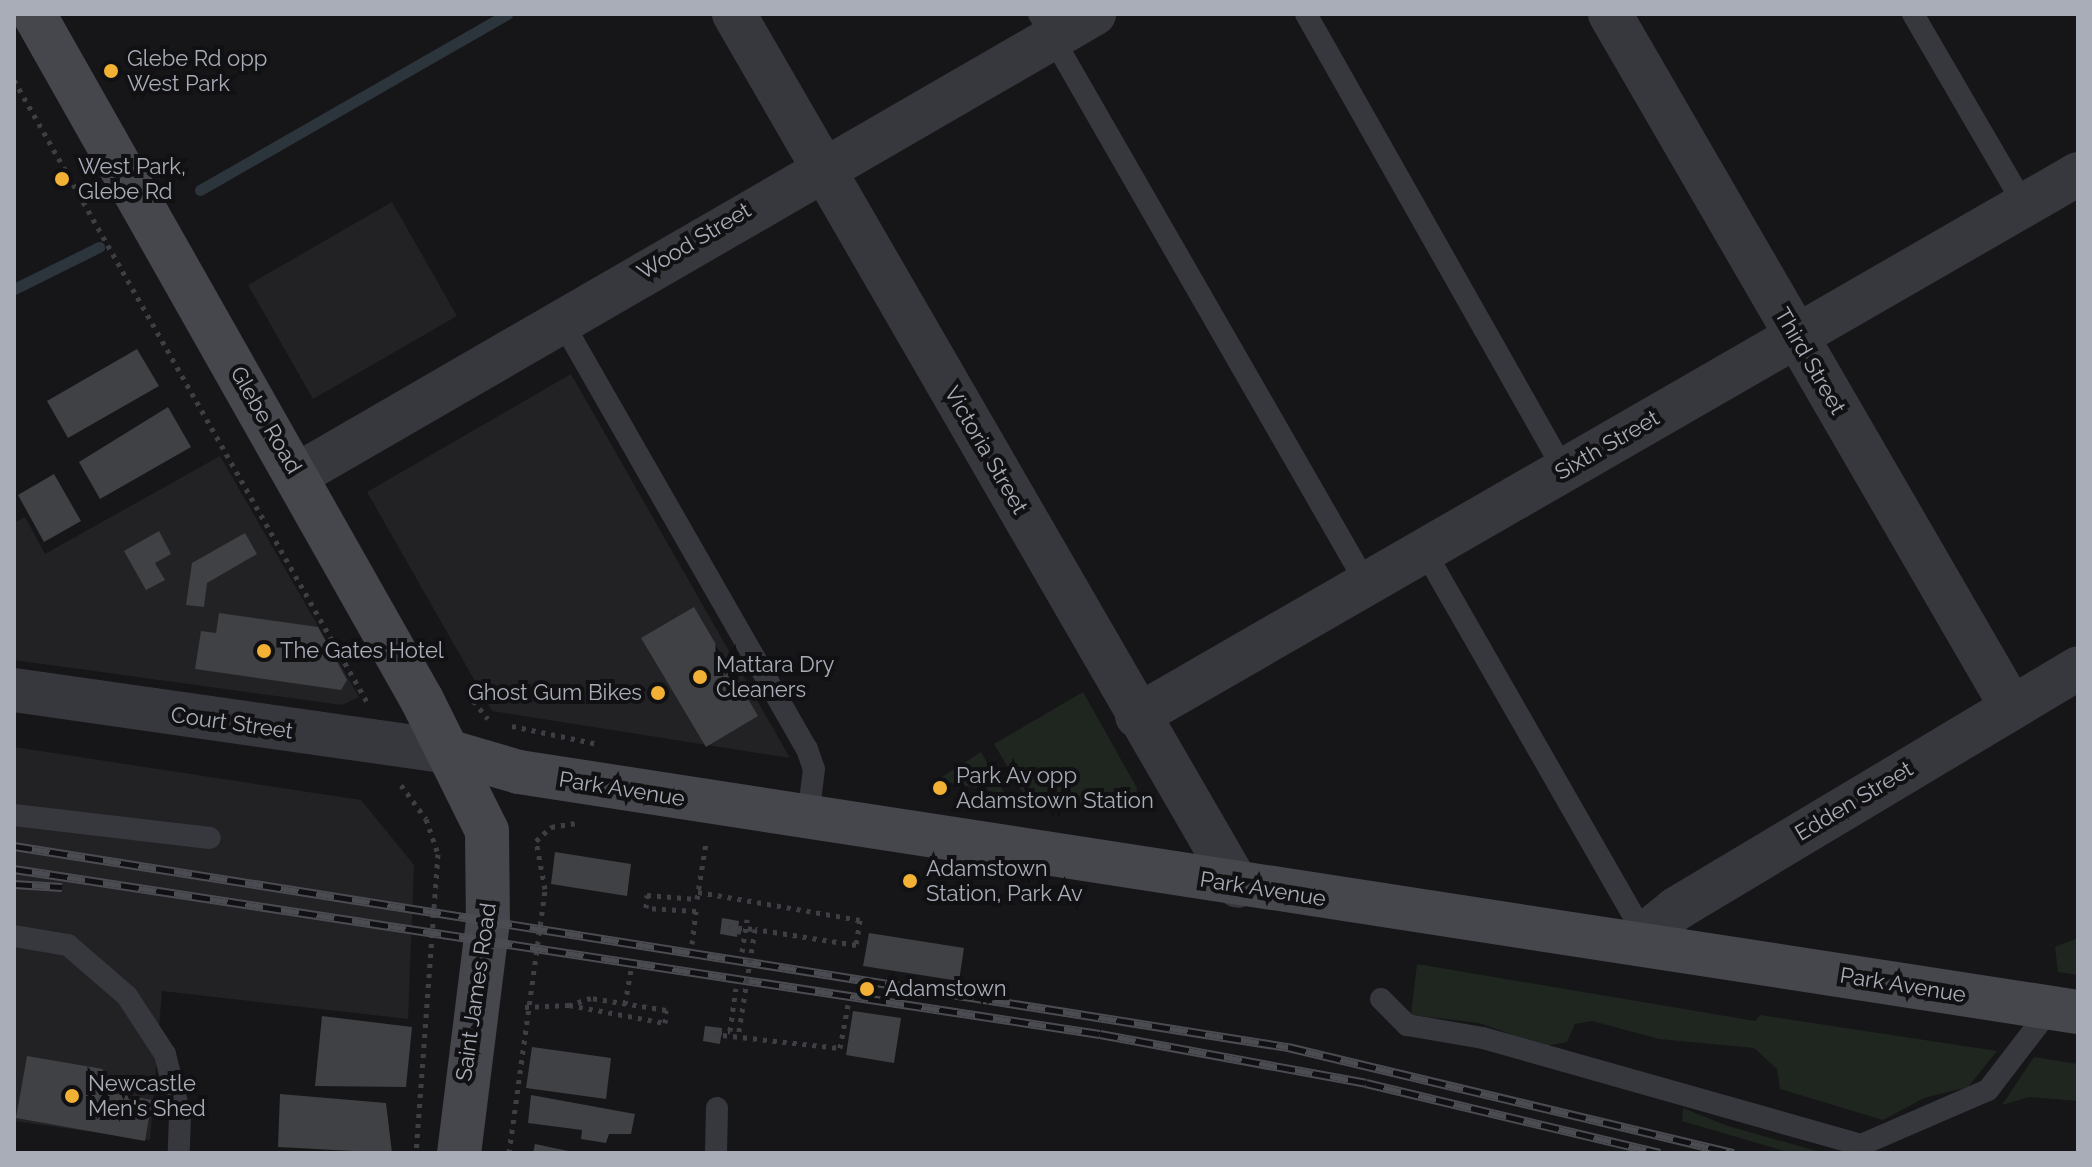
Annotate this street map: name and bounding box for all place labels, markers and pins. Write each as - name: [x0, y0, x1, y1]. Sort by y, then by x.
- place label: Glebe Rd opp West Park: [127, 45, 267, 96]
- marker: Glebe Rd opp West Park: [102, 62, 120, 80]
- place label: West Park, Glebe Rd: [78, 153, 186, 204]
- marker: West Park, Glebe Rd: [53, 170, 71, 188]
- place label: The Gates Hotel: [280, 638, 444, 664]
- marker: The Gates Hotel: [255, 642, 273, 660]
- place label: Mattara Dry Cleaners: [716, 651, 834, 702]
- marker: Mattara Dry Cleaners: [691, 668, 709, 686]
- place label: Ghost Gum Bikes: [468, 680, 642, 706]
- marker: Ghost Gum Bikes: [649, 684, 667, 702]
- place label: Park Av opp Adamstown Station: [956, 762, 1154, 814]
- marker: Park Av opp Adamstown Station: [931, 779, 949, 797]
- place label: Adamstown Station, Park Av: [926, 855, 1083, 906]
- marker: Adamstown Station, Park Av: [901, 872, 919, 890]
- place label: Adamstown: [885, 976, 1007, 1002]
- marker: Adamstown: [856, 978, 878, 1000]
- place label: Newcastle Men's Shed: [88, 1070, 206, 1122]
- marker: Newcastle Men's Shed: [63, 1087, 81, 1105]

